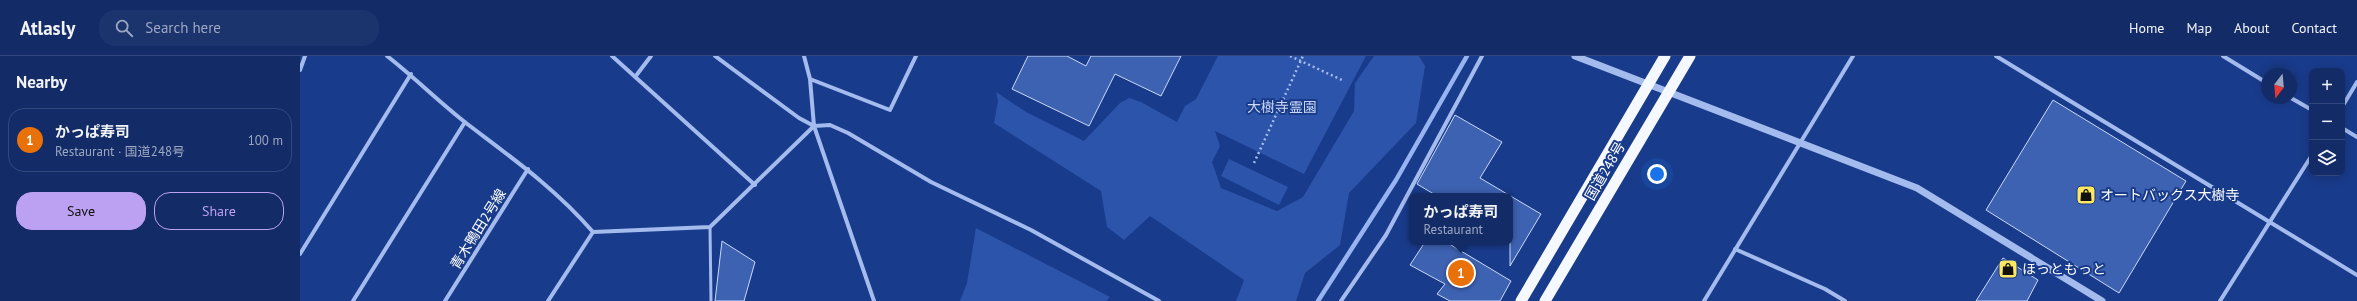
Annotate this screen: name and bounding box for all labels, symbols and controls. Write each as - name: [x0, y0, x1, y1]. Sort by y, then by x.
- search box: [99, 10, 379, 46]
- text: Atlasly: [20, 16, 75, 40]
- icon: search: [113, 17, 135, 39]
- text: Search here: [145, 18, 221, 37]
- text: Home: [2129, 19, 2164, 37]
- text: Map: [2186, 19, 2212, 37]
- text: About: [2234, 19, 2270, 37]
- text: Contact: [2292, 19, 2337, 37]
- north arrow: [2261, 68, 2297, 104]
- map controls: [2309, 68, 2345, 176]
- button: +: [2309, 68, 2345, 104]
- text: Nearby: [16, 71, 67, 93]
- park label: 大樹寺霊園: [1247, 98, 1317, 116]
- button: −: [2309, 104, 2345, 140]
- text: かっぱ寿司: [55, 122, 130, 141]
- text: 1: [26, 132, 34, 149]
- text: 100 m: [248, 132, 283, 149]
- street label: 国道248号: [1581, 138, 1629, 204]
- button: layers: [2309, 140, 2345, 176]
- text: Restaurant · 国道248号: [55, 143, 185, 160]
- your location: [1647, 164, 1667, 184]
- shop icon: オートバックス大樹寺: [2075, 184, 2097, 206]
- street label: 青木鴨田2号線: [446, 185, 510, 273]
- place label: オートバックス大樹寺: [2100, 186, 2240, 204]
- button: Save: [16, 192, 146, 230]
- button: Share: [154, 192, 284, 230]
- popup: [1409, 193, 1513, 245]
- text: かっぱ寿司: [1423, 202, 1499, 221]
- text: Restaurant: [1423, 221, 1483, 238]
- pin: 1: [1448, 258, 1474, 288]
- shop icon: ほっともっと: [1997, 258, 2019, 280]
- place label: ほっともっと: [2022, 260, 2106, 278]

